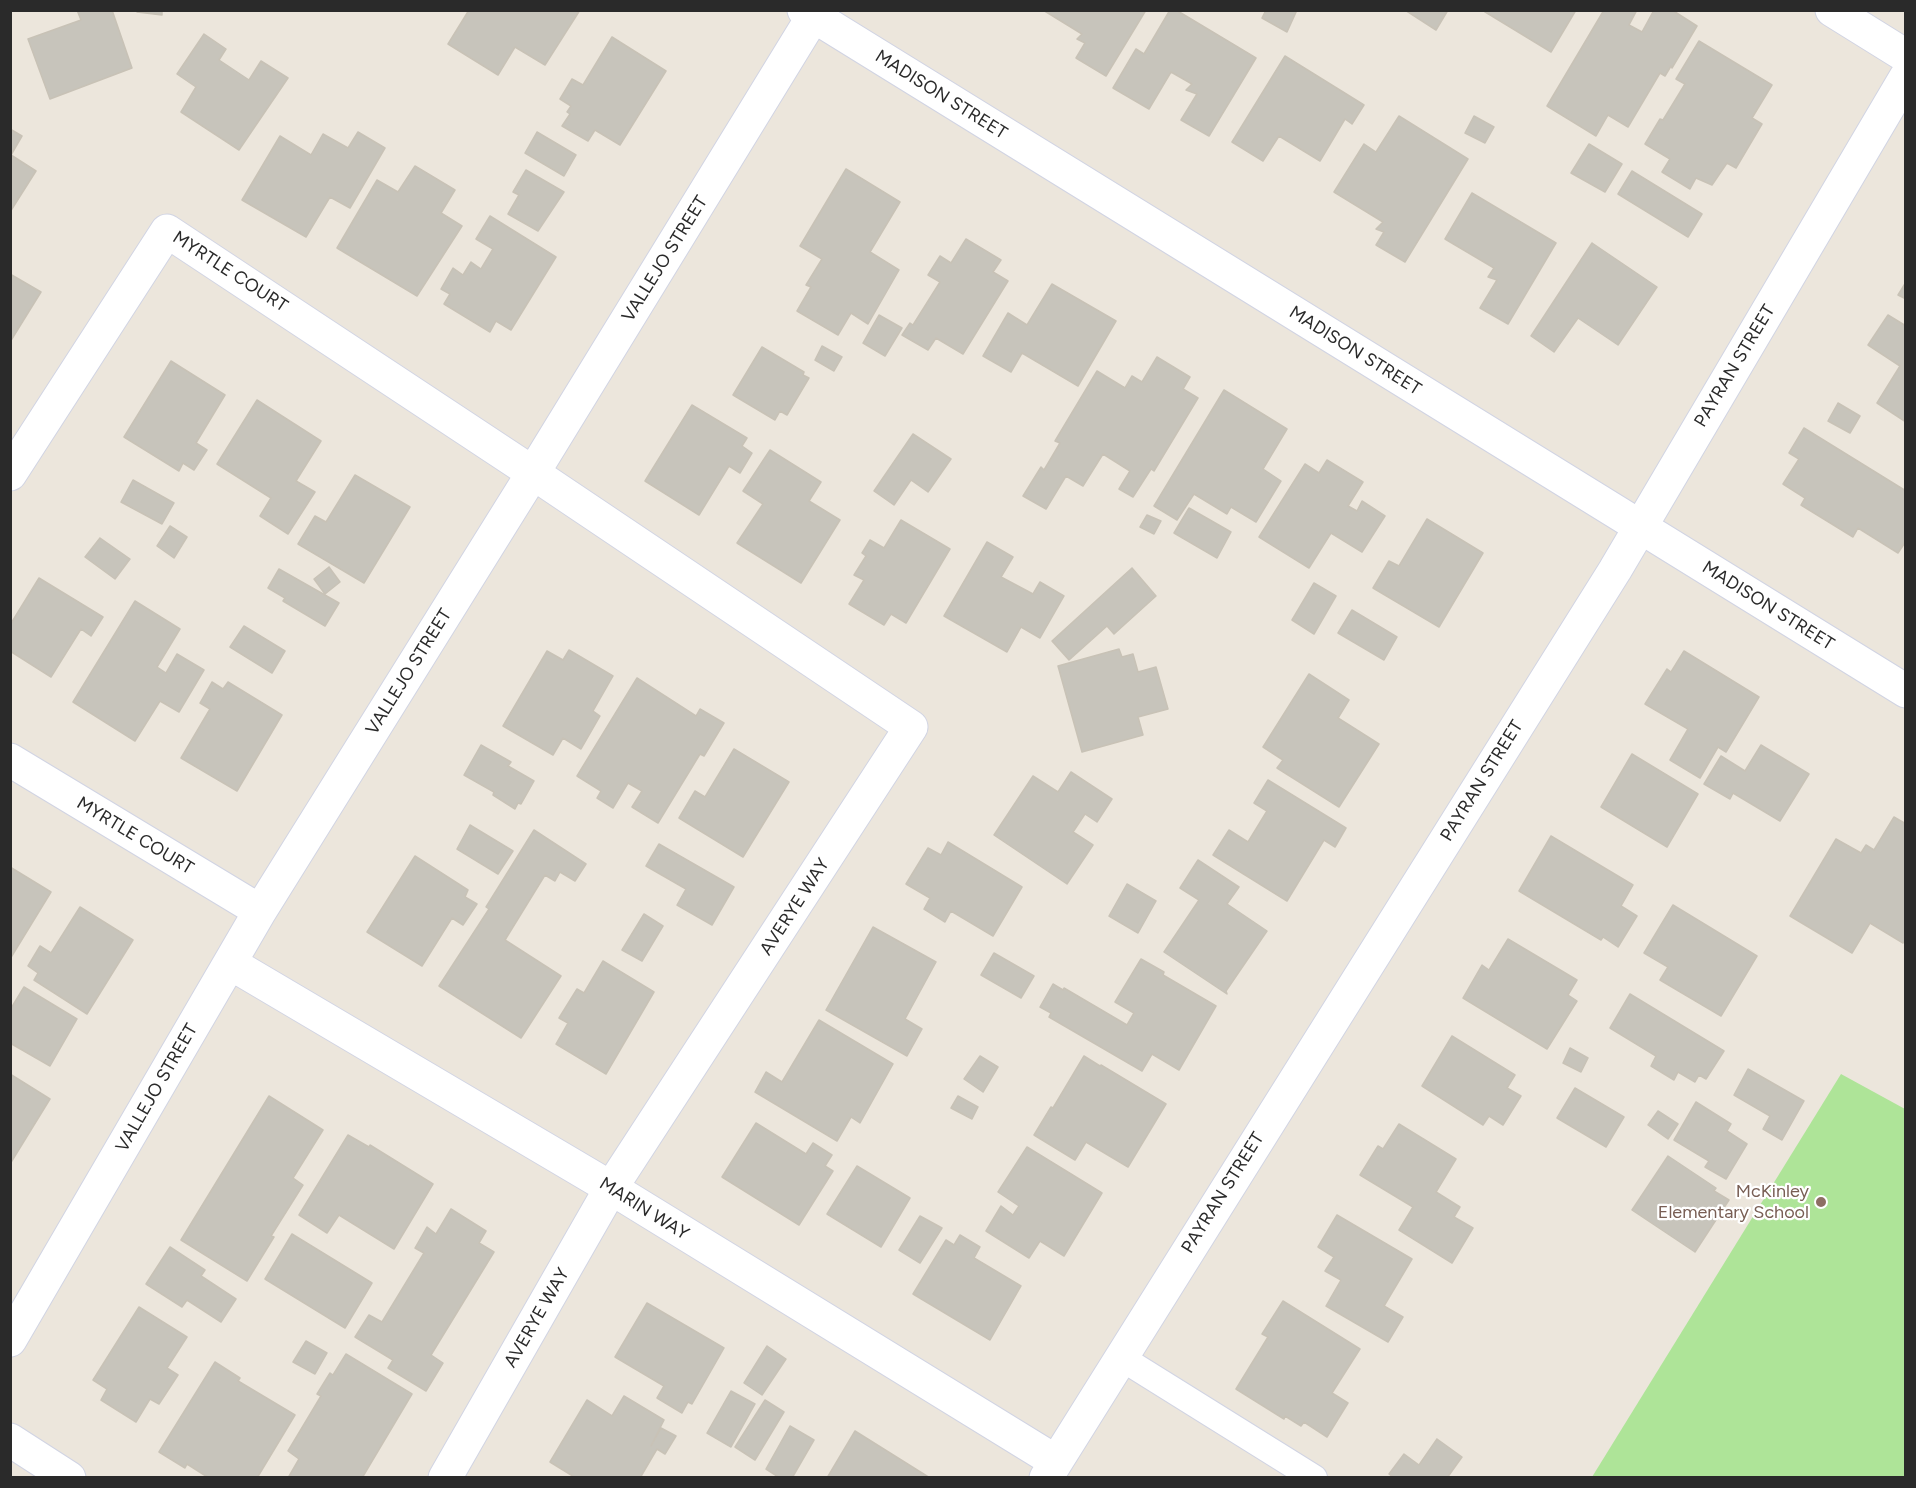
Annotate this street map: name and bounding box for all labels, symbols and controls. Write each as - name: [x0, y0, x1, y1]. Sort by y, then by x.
- street label: MADISON STREET: [871, 46, 1011, 144]
- street label: VALLEJO STREET: [618, 192, 712, 326]
- street label: MYRTLE COURT: [169, 227, 291, 317]
- street label: PAYRAN STREET: [1690, 301, 1780, 431]
- street label: MADISON STREET: [1285, 302, 1425, 400]
- street label: MADISON STREET: [1698, 557, 1838, 655]
- street label: VALLEJO STREET: [362, 605, 456, 739]
- street label: PAYRAN STREET: [1436, 716, 1528, 846]
- street label: MYRTLE COURT: [73, 793, 197, 879]
- street label: AVERYE WAY: [756, 854, 834, 960]
- street label: VALLEJO STREET: [112, 1020, 202, 1156]
- street label: PAYRAN STREET: [1177, 1128, 1269, 1258]
- street label: MARIN WAY: [595, 1173, 693, 1245]
- place label: McKinley Elementary School: [1658, 1181, 1809, 1224]
- marker: McKinley Elementary School: [1814, 1195, 1828, 1209]
- street label: AVERYE WAY: [500, 1264, 574, 1372]

